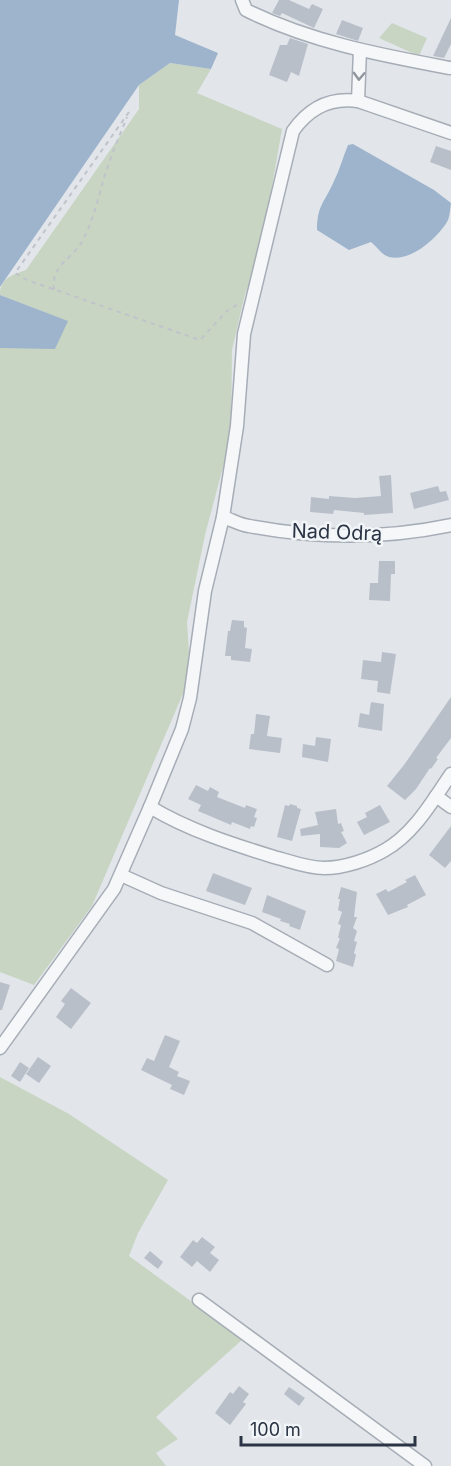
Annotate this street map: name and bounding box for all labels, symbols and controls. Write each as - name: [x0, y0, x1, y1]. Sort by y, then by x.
- one-way arrow: [352, 71, 365, 80]
- street label: Nad Odrą: [291, 518, 383, 546]
- scale bar: [241, 1409, 415, 1447]
- text: 100 m: [250, 1419, 301, 1440]

